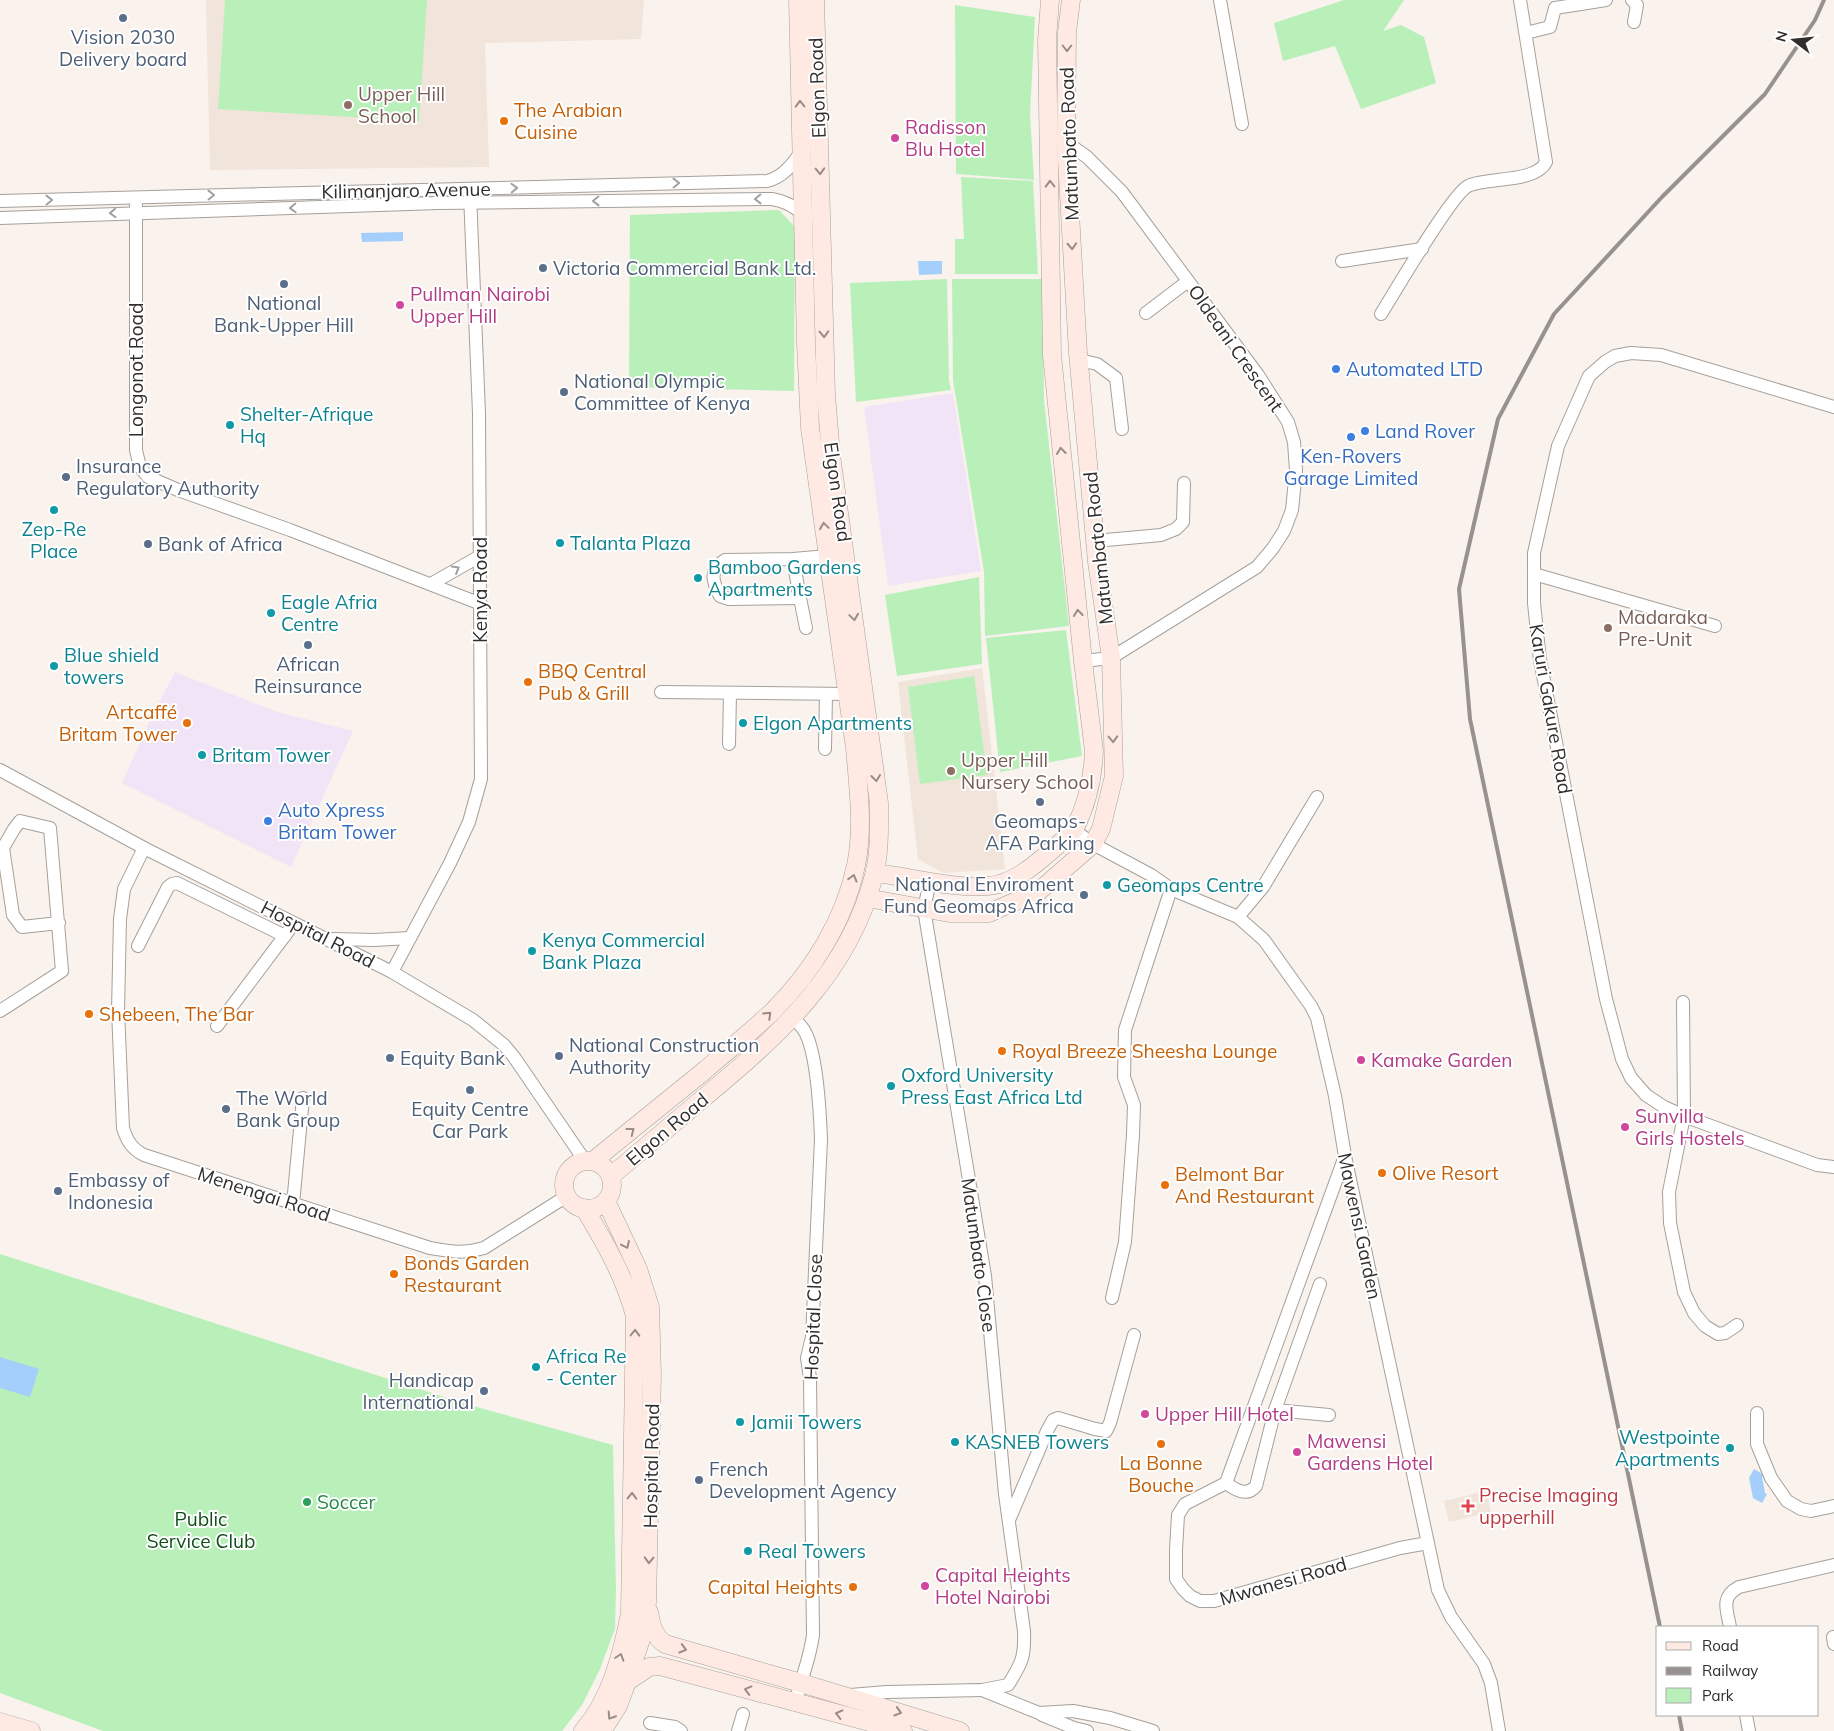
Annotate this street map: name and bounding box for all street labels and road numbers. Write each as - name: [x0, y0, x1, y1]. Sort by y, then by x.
- street label: Elgon Road: [803, 37, 831, 139]
- street label: Matumbato Road: [1054, 67, 1084, 221]
- street label: Kilimanjaro Avenue: [321, 177, 491, 203]
- street label: Oldeani Crescent: [1183, 280, 1289, 417]
- street label: Longonot Road: [124, 303, 148, 437]
- street label: Elgon Road: [819, 440, 857, 544]
- street label: Matumbato Road: [1078, 470, 1118, 626]
- street label: Kenya Road: [468, 537, 492, 643]
- street label: Karuri Gakure Road: [1524, 622, 1578, 796]
- street label: Hospital Road: [257, 895, 379, 973]
- street label: Elgon Road: [621, 1087, 713, 1171]
- street label: Mawensi Garden: [1333, 1150, 1387, 1302]
- street label: Menengai Road: [195, 1161, 333, 1227]
- street label: Matumbato Close: [956, 1176, 1002, 1334]
- street label: Hospital Close: [799, 1253, 827, 1381]
- street label: Hospital Road: [638, 1403, 664, 1529]
- street label: Mwanesi Road: [1217, 1551, 1349, 1611]

